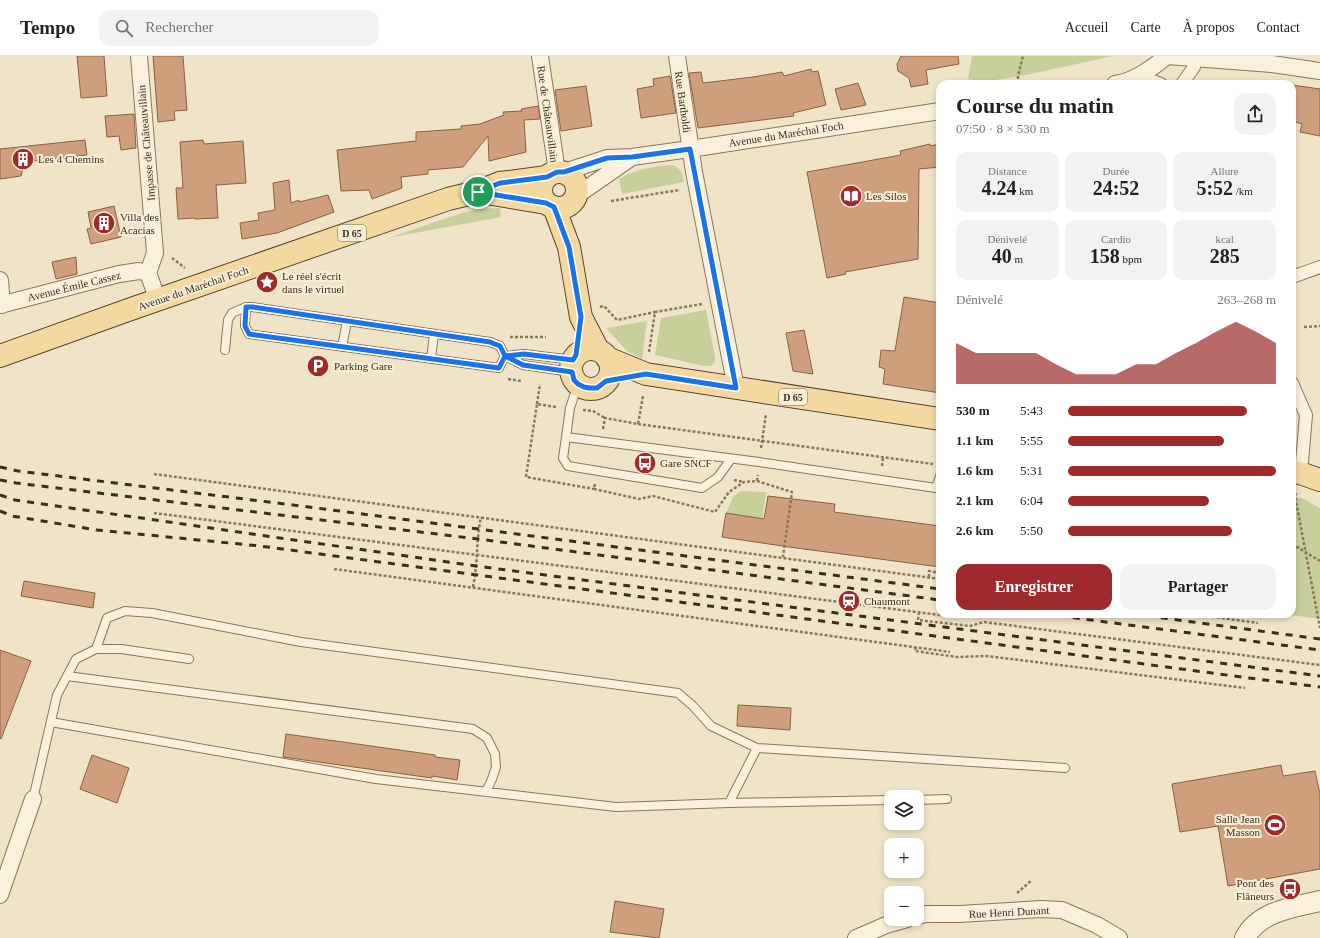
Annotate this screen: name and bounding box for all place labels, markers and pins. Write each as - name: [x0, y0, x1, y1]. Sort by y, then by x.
- building icon: Les 4 Chemins: [10, 146, 36, 172]
- place label: Les 4 Chemins: [38, 153, 104, 165]
- pin: [461, 175, 495, 209]
- library icon: Les Silos: [838, 183, 864, 209]
- place label: Les Silos: [866, 190, 907, 202]
- building icon: Villa des Acacias: [91, 210, 117, 236]
- place label: Villa des Acacias: [120, 211, 159, 236]
- place icon: Le réel s'écrit dans le virtuel: [254, 269, 280, 295]
- place label: Le réel s'écrit dans le virtuel: [282, 270, 344, 295]
- parking icon: Parking Gare: [305, 353, 331, 379]
- place label: Parking Gare: [334, 360, 392, 372]
- bus stop icon: Gare SNCF: [632, 450, 658, 476]
- place label: Gare SNCF: [660, 457, 712, 469]
- station icon: Chaumont: [836, 588, 862, 614]
- place label: Chaumont: [864, 595, 910, 607]
- sports icon: Salle Jean Masson: [1262, 812, 1288, 838]
- place label: Salle Jean Masson: [1216, 813, 1260, 838]
- bus stop icon: Pont des Flâneurs: [1277, 876, 1303, 902]
- place label: Pont des Flâneurs: [1236, 877, 1274, 902]

